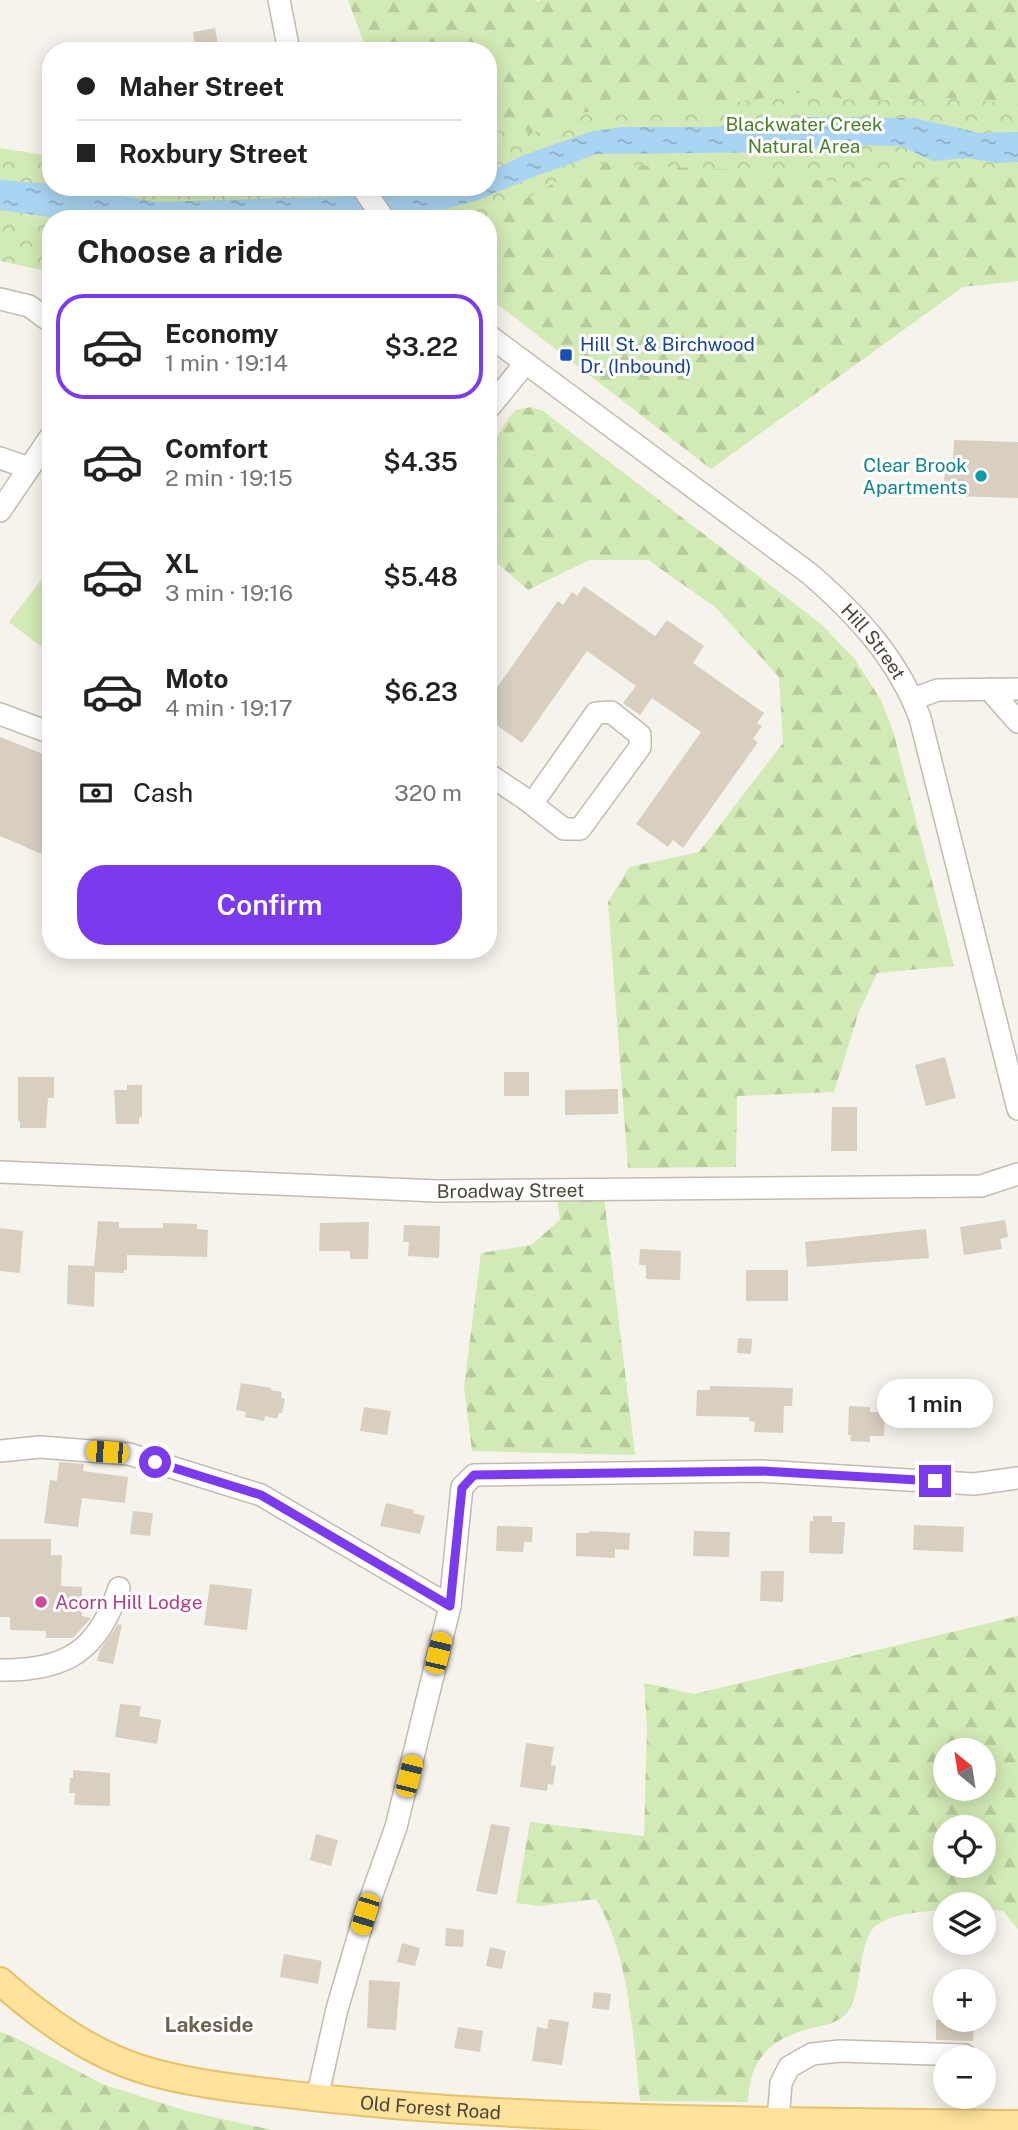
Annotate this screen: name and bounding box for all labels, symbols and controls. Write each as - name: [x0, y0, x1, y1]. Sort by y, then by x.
- text: Maher Street: [119, 71, 284, 102]
- park label: Blackwater Creek Natural Area: [725, 113, 883, 157]
- text: Roxbury Street: [119, 138, 308, 169]
- text: Choose a ride: [77, 233, 283, 270]
- icon: car: [81, 315, 144, 378]
- text: Economy: [165, 318, 278, 349]
- text: $3.22: [385, 331, 458, 362]
- place label: Hill St. & Birchwood Dr. (Inbound): [580, 333, 755, 377]
- marker: Hill St. & Birchwood Dr. (Inbound): [558, 347, 574, 363]
- text: 1 min · 19:14: [165, 349, 288, 376]
- icon: car: [81, 430, 144, 493]
- text: Comfort: [165, 433, 268, 464]
- text: $4.35: [383, 446, 458, 477]
- place label: Clear Brook Apartments: [863, 454, 967, 498]
- text: 2 min · 19:15: [165, 464, 293, 491]
- marker: Clear Brook Apartments: [973, 468, 989, 484]
- icon: car: [81, 545, 144, 608]
- text: XL: [165, 548, 199, 579]
- text: $5.48: [383, 561, 458, 592]
- text: 3 min · 19:16: [165, 579, 293, 606]
- street label: Hill Street: [837, 599, 910, 683]
- icon: car: [81, 660, 144, 723]
- text: Moto: [165, 663, 228, 694]
- text: $6.23: [384, 676, 458, 707]
- text: 4 min · 19:17: [165, 694, 292, 721]
- icon: cash: [77, 774, 115, 812]
- text: Cash: [133, 777, 193, 808]
- text: 320 m: [394, 779, 462, 806]
- button: Confirm: [77, 865, 462, 945]
- street label: Broadway Street: [437, 1179, 584, 1202]
- callout: 1 min: [877, 1380, 993, 1428]
- text: 1 min: [908, 1390, 962, 1417]
- car: [86, 1440, 129, 1464]
- route start: [139, 1446, 171, 1478]
- route end: [919, 1465, 951, 1497]
- place label: Acorn Hill Lodge: [55, 1591, 202, 1613]
- marker: Acorn Hill Lodge: [33, 1594, 49, 1610]
- car: [424, 1630, 453, 1676]
- north arrow: [933, 1738, 996, 1801]
- map controls: [933, 1738, 996, 2109]
- car: [394, 1753, 425, 1799]
- button: locate: [933, 1815, 996, 1878]
- car: [349, 1891, 382, 1937]
- button: layers: [933, 1892, 996, 1955]
- button: +: [933, 1969, 996, 2032]
- district label: Lakeside: [164, 2012, 254, 2037]
- button: −: [933, 2046, 996, 2109]
- street label: Old Forest Road: [359, 2091, 502, 2123]

